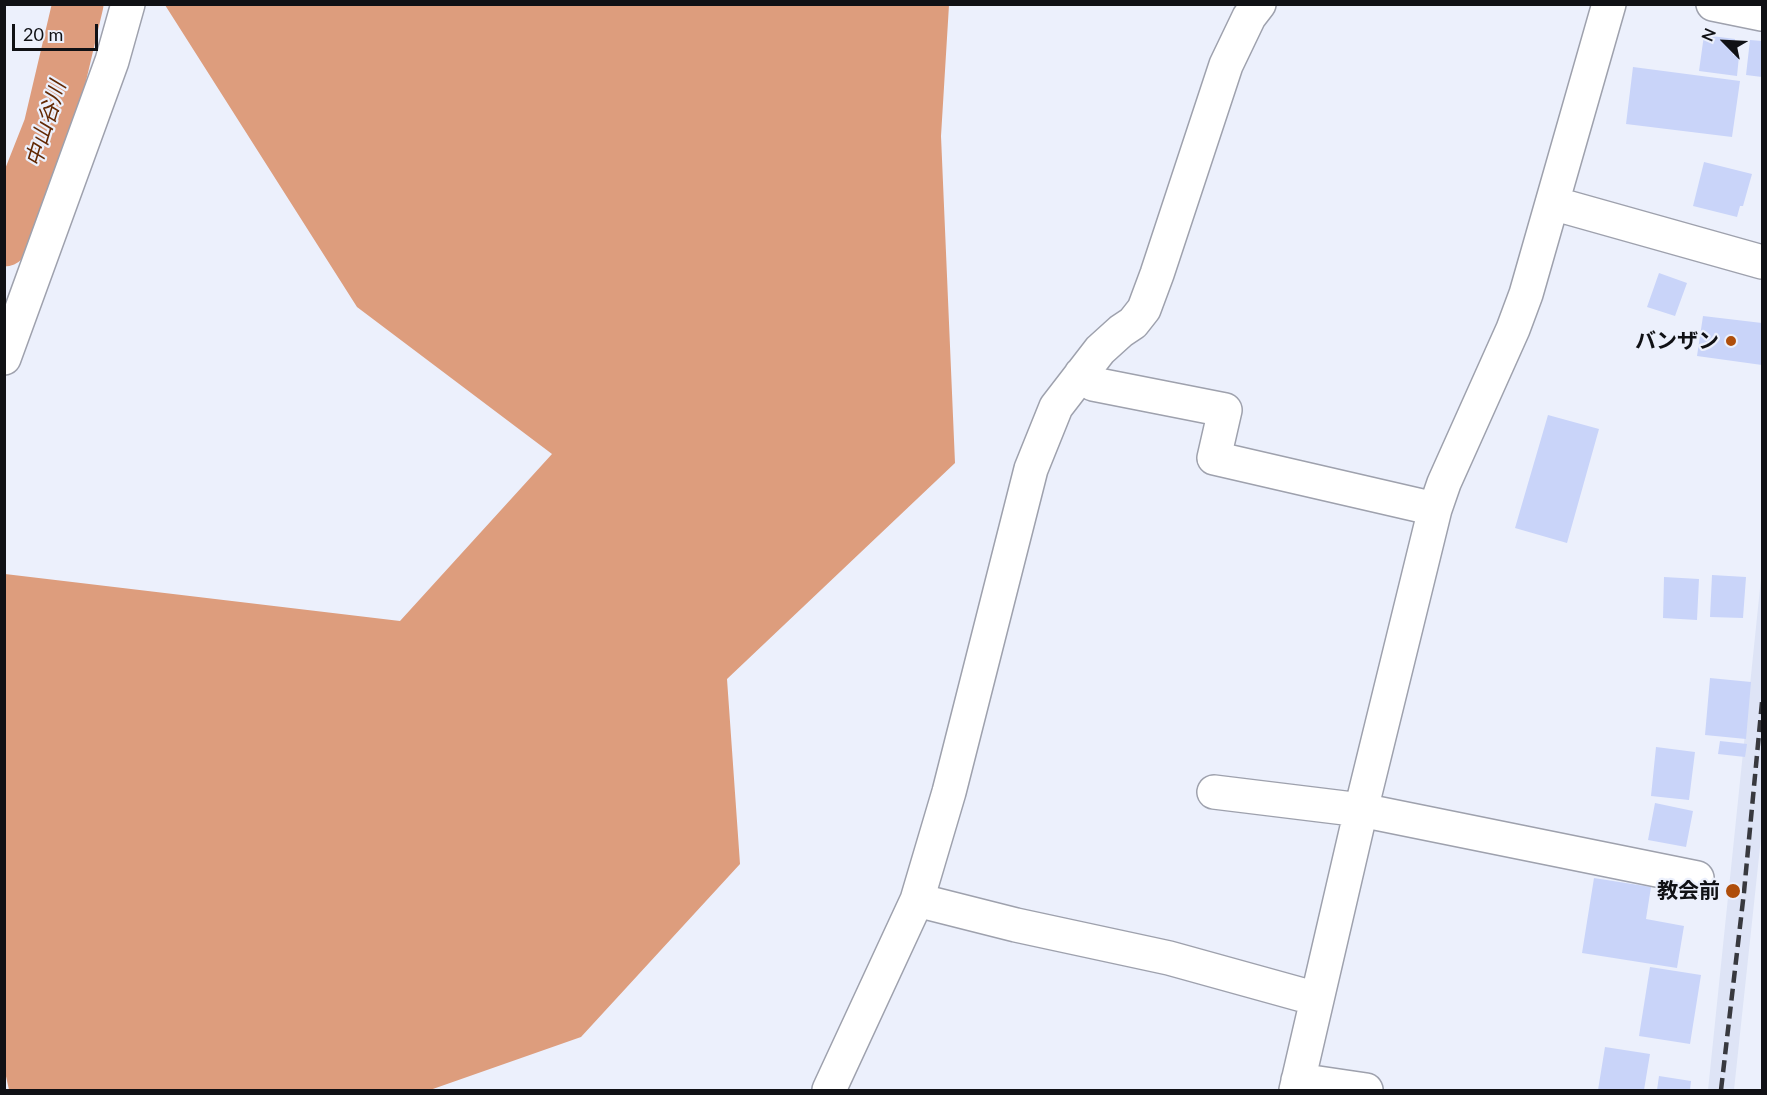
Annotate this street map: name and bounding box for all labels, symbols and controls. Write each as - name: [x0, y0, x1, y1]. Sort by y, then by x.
- scale bar: [15, 12, 100, 50]
- north arrow: [1695, 12, 1755, 72]
- text: 20 m: [23, 23, 63, 45]
- text: N: [1697, 25, 1719, 44]
- water label: 中山谷川: [21, 78, 71, 170]
- place label: バンザン: [1635, 328, 1719, 354]
- marker: バンザン: [1724, 334, 1738, 348]
- place label: 教会前: [1657, 878, 1720, 904]
- marker: 教会前: [1724, 882, 1742, 900]

